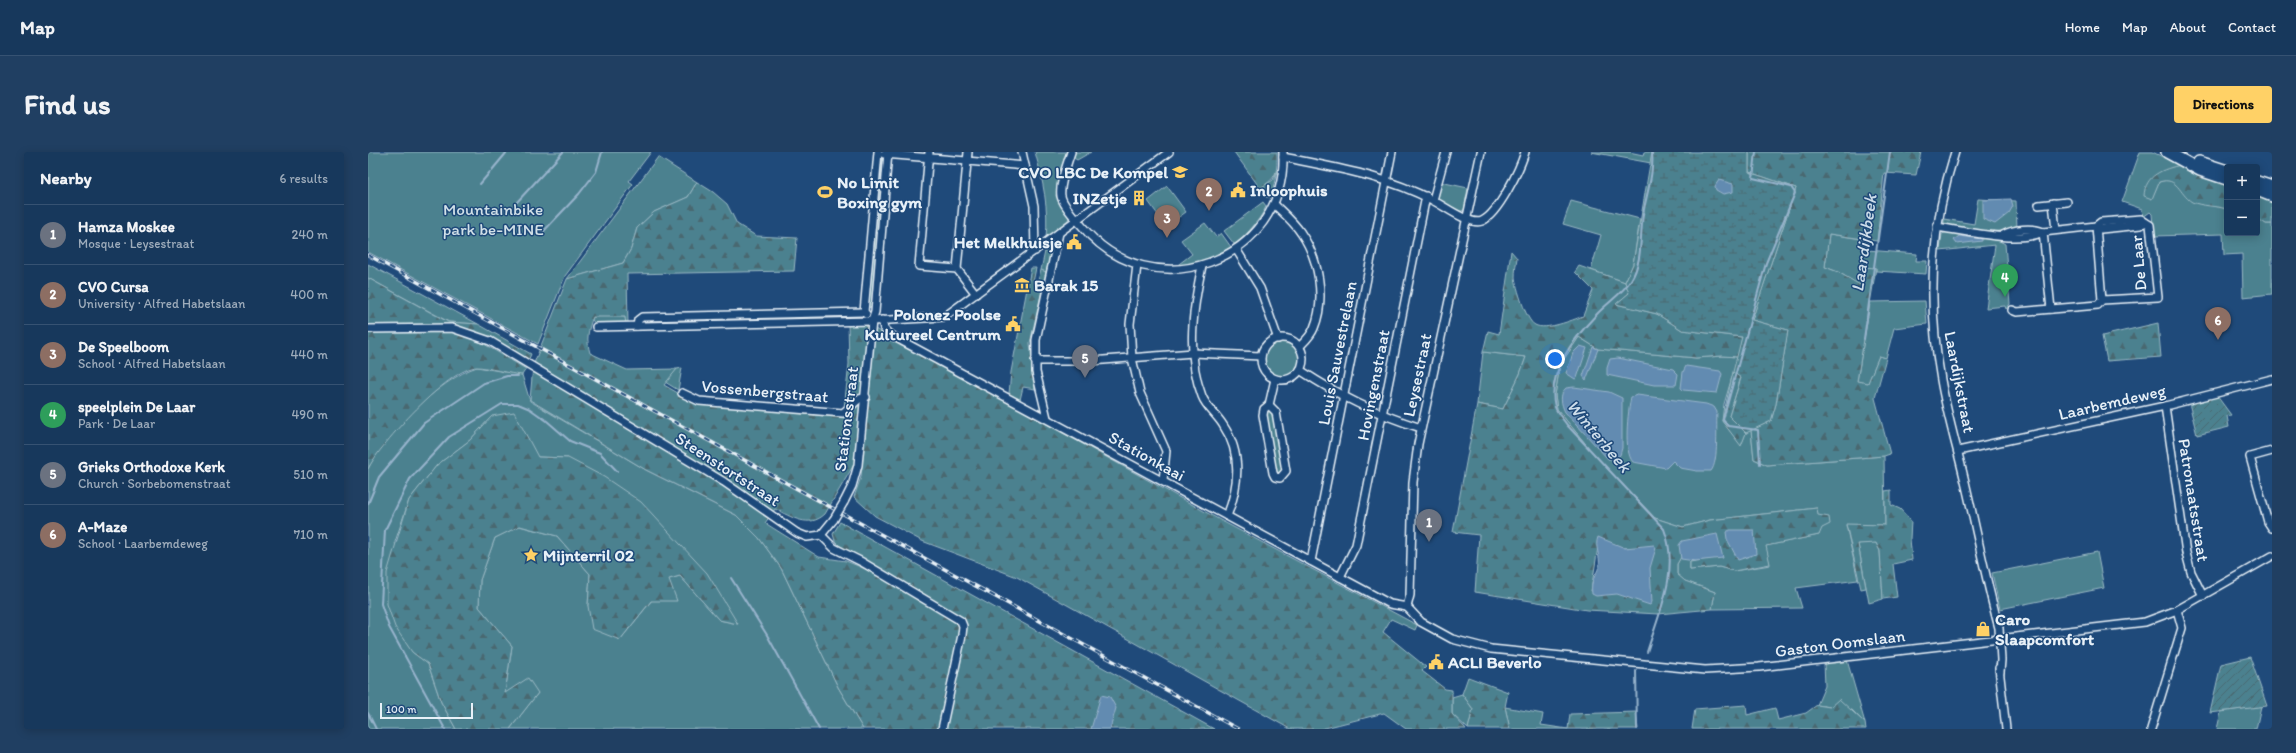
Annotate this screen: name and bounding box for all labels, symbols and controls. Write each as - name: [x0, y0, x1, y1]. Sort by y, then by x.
- text: Map: [20, 16, 55, 39]
- text: Home: [2065, 19, 2100, 36]
- text: Map: [2122, 19, 2148, 36]
- text: About: [2170, 19, 2206, 36]
- text: Contact: [2228, 19, 2276, 36]
- button: Directions: [2174, 86, 2272, 123]
- text: Find us: [24, 87, 111, 121]
- place label: CVO LBC De Kompel: [1018, 162, 1168, 183]
- school or university icon: CVO LBC De Kompel: [1171, 163, 1189, 181]
- map controls: [2224, 164, 2260, 236]
- button: +: [2224, 164, 2260, 200]
- text: Nearby: [40, 168, 92, 188]
- text: 6 results: [280, 171, 328, 186]
- place label: No Limit Boxing gym: [837, 172, 923, 213]
- pin: 2: [1196, 178, 1222, 211]
- place label: Inloophuis: [1250, 180, 1328, 201]
- public building icon: Inloophuis: [1229, 181, 1247, 199]
- sports icon: No Limit Boxing gym: [816, 183, 834, 201]
- place label: INZetje: [1073, 188, 1127, 209]
- building icon: INZetje: [1130, 189, 1148, 207]
- water label: Laardijkbeek: [1846, 191, 1882, 293]
- park label: Mountainbike park be-MINE: [442, 199, 544, 239]
- button: −: [2224, 200, 2260, 236]
- pin: 3: [1154, 205, 1180, 238]
- text: Hamza Moskee: [78, 218, 175, 236]
- text: 1: [50, 227, 56, 242]
- text: 240 m: [291, 227, 328, 242]
- place label: Het Melkhuisje: [954, 232, 1062, 253]
- public building icon: Het Melkhuisje: [1065, 233, 1083, 251]
- street label: De Laar: [2126, 234, 2150, 292]
- text: Mosque · Leysestraat: [78, 236, 195, 251]
- pin: 4: [1992, 264, 2018, 297]
- place label: Barak 15: [1034, 275, 1098, 295]
- museum icon: Barak 15: [1013, 276, 1031, 294]
- text: CVO Cursa: [78, 278, 149, 296]
- street label: Louis Sauvestrelaan: [1313, 279, 1361, 427]
- text: 2: [50, 287, 56, 302]
- text: 400 m: [290, 287, 328, 302]
- text: University · Alfred Habetslaan: [78, 296, 245, 311]
- place label: Polonez Poolse Kultureel Centrum: [864, 304, 1001, 344]
- pin: 6: [2205, 307, 2231, 340]
- public building icon: Polonez Poolse Kultureel Centrum: [1004, 315, 1022, 333]
- street label: Hovingenstraat: [1352, 327, 1394, 442]
- street label: Laardijkstraat: [1940, 329, 1980, 435]
- street label: Leysestraat: [1398, 331, 1436, 419]
- text: De Speelboom: [78, 338, 169, 356]
- pin: 5: [1072, 345, 1098, 378]
- text: 3: [49, 347, 57, 362]
- text: 440 m: [291, 347, 328, 362]
- your location: [1545, 349, 1565, 369]
- text: School · Alfred Habetslaan: [78, 356, 226, 371]
- street label: Stationsstraat: [830, 365, 862, 473]
- street label: Vossenbergstraat: [701, 375, 829, 407]
- street label: Laarbemdeweg: [2056, 380, 2168, 424]
- water label: Winterbeek: [1562, 395, 1637, 478]
- text: speelplein De Laar: [78, 398, 195, 416]
- text: 4: [49, 407, 57, 422]
- text: 490 m: [292, 407, 328, 422]
- text: Park · De Laar: [78, 416, 155, 431]
- street label: Stationkaai: [1105, 427, 1189, 485]
- street label: Steenstortstraat: [672, 428, 784, 510]
- street label: Patronaatsstraat: [2174, 437, 2214, 563]
- text: Grieks Orthodoxe Kerk: [78, 458, 225, 476]
- text: 5: [50, 467, 56, 482]
- text: 510 m: [293, 467, 328, 482]
- text: Church · Sorbebomenstraat: [78, 476, 231, 491]
- pin: 1: [1416, 509, 1442, 542]
- text: A-Maze: [78, 518, 127, 536]
- text: 6: [50, 527, 56, 542]
- text: 710 m: [294, 527, 328, 542]
- text: School · Laarbemdeweg: [78, 536, 208, 551]
- place label: Mijnterril 02: [543, 545, 634, 566]
- place icon: Mijnterril 02: [522, 546, 540, 564]
- place label: Caro Slaapcomfort: [1995, 609, 2095, 650]
- shop icon: Caro Slaapcomfort: [1974, 620, 1992, 638]
- street label: Gaston Oomslaan: [1774, 625, 1907, 661]
- place label: ACLI Beverlo: [1447, 652, 1542, 672]
- public building icon: ACLI Beverlo: [1427, 653, 1445, 671]
- scale bar: [380, 701, 473, 720]
- text: 100 m: [386, 703, 416, 716]

